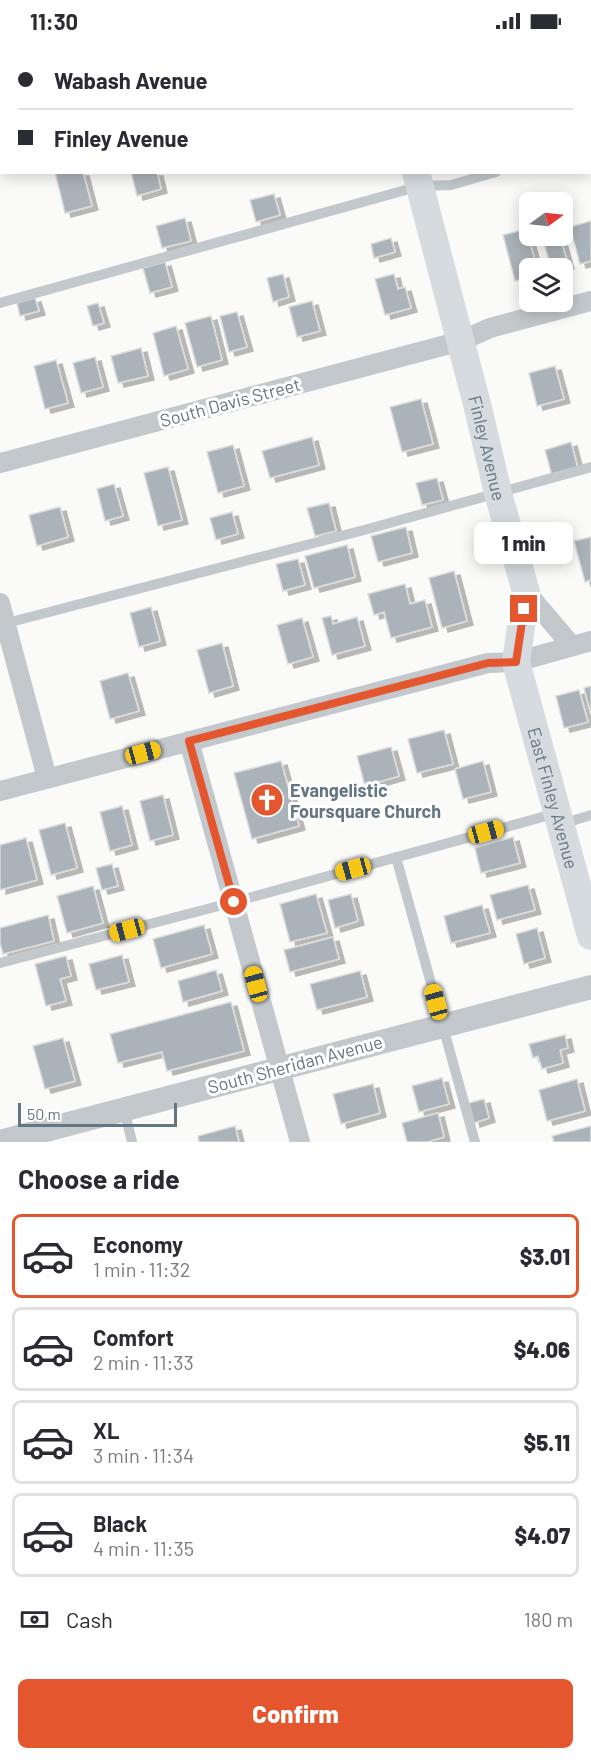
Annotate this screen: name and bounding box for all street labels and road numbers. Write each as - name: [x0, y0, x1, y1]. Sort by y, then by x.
- street label: South Davis Street: [157, 373, 303, 431]
- street label: Finley Avenue: [464, 393, 511, 503]
- street label: East Finley Avenue: [523, 725, 583, 871]
- street label: South Sheridan Avenue: [205, 1030, 385, 1098]

